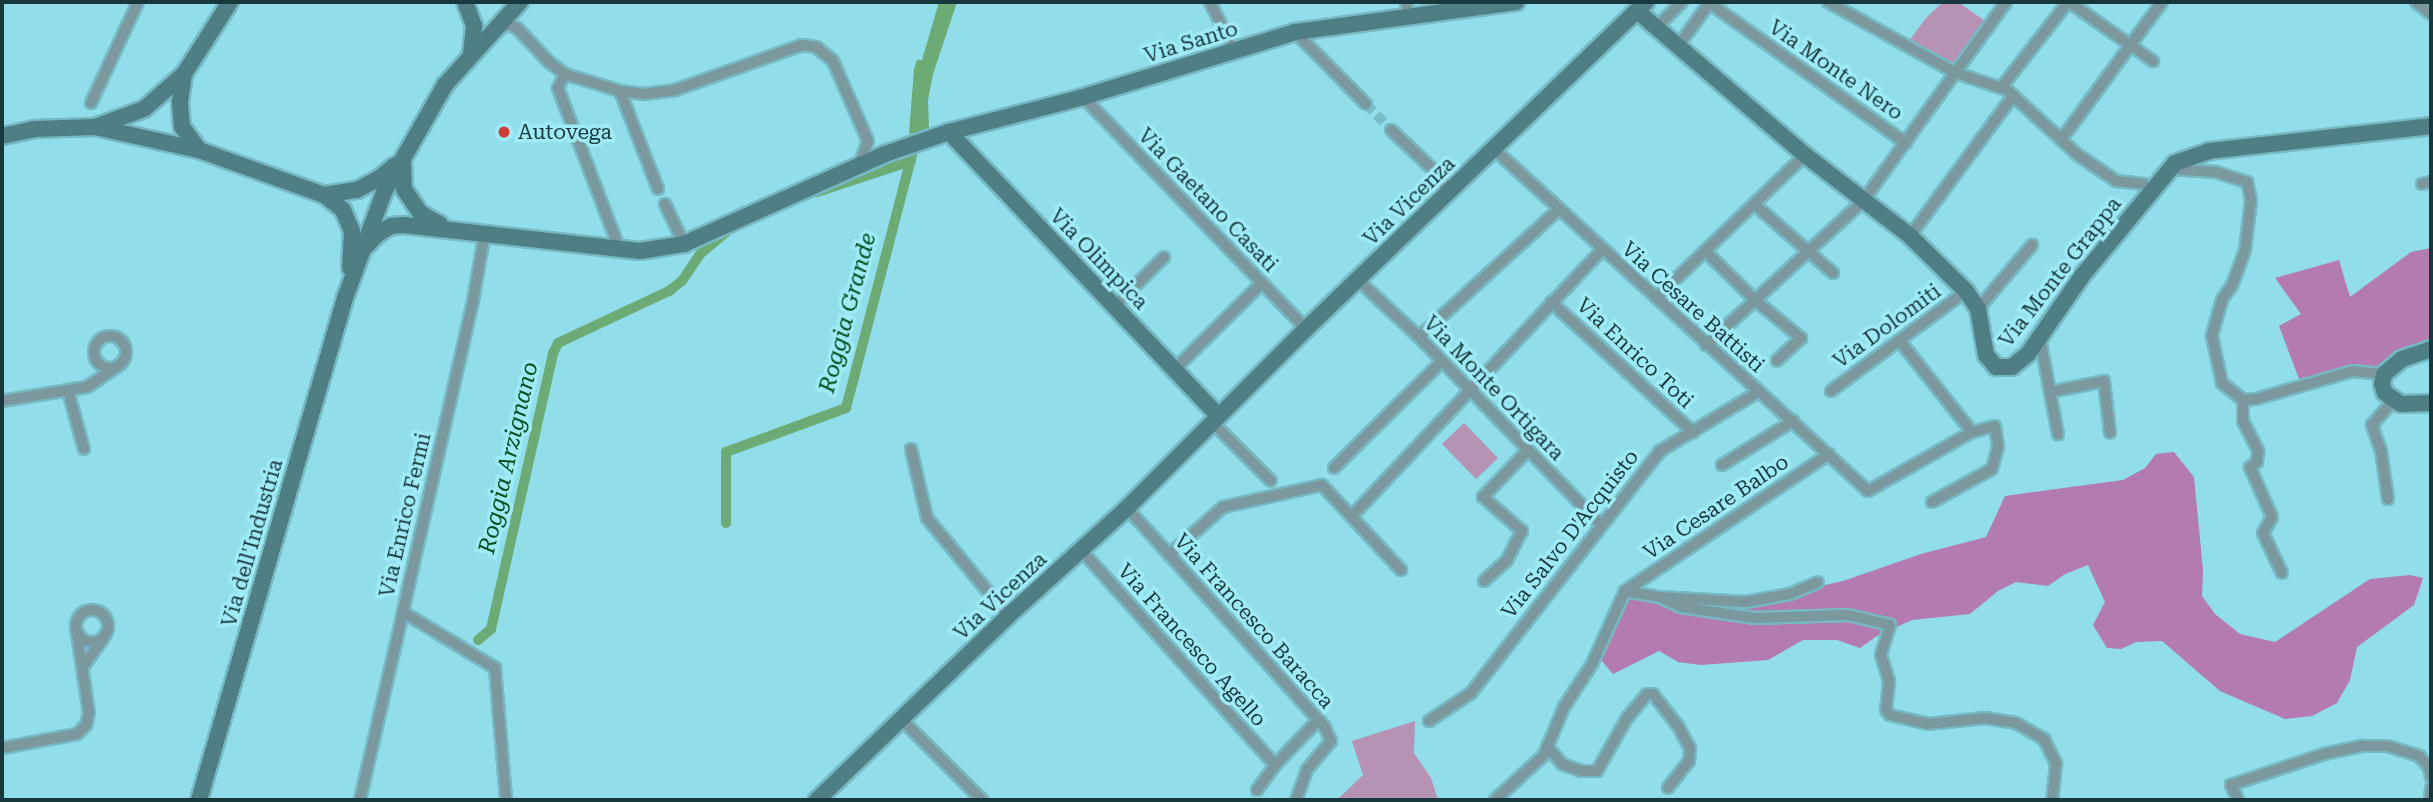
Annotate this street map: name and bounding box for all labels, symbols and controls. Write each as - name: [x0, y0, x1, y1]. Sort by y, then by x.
- street label: Via Monte Nero: [1764, 14, 1908, 126]
- street label: Via Santo: [1141, 16, 1241, 68]
- place label: Autovega: [518, 119, 612, 145]
- street label: Via Gaetano Casati: [1133, 123, 1283, 277]
- marker: Autovega: [496, 124, 512, 140]
- street label: Via Vicenza: [1358, 151, 1460, 251]
- street label: Via Monte Grappa: [1994, 192, 2126, 352]
- street label: Via Olimpica: [1045, 203, 1153, 315]
- water label: Roggia Grande: [813, 230, 883, 396]
- street label: Via Cesare Battisti: [1616, 236, 1770, 378]
- street label: Via Dolomiti: [1828, 278, 1946, 374]
- street label: Via Enrico Toti: [1571, 292, 1699, 414]
- street label: Via Monte Ortigara: [1418, 310, 1570, 466]
- water label: Roggia Arzignano: [474, 359, 544, 557]
- street label: Via Enrico Fermi: [374, 430, 436, 600]
- street label: Via Salvo D'Acquisto: [1496, 444, 1644, 624]
- street label: Via Cesare Balbo: [1639, 449, 1793, 565]
- street label: Via dell'Industria: [216, 456, 288, 630]
- street label: Via Francesco Baracca: [1169, 528, 1339, 714]
- street label: Via Vicenza: [948, 547, 1052, 645]
- street label: Via Francesco Agello: [1112, 558, 1272, 732]

